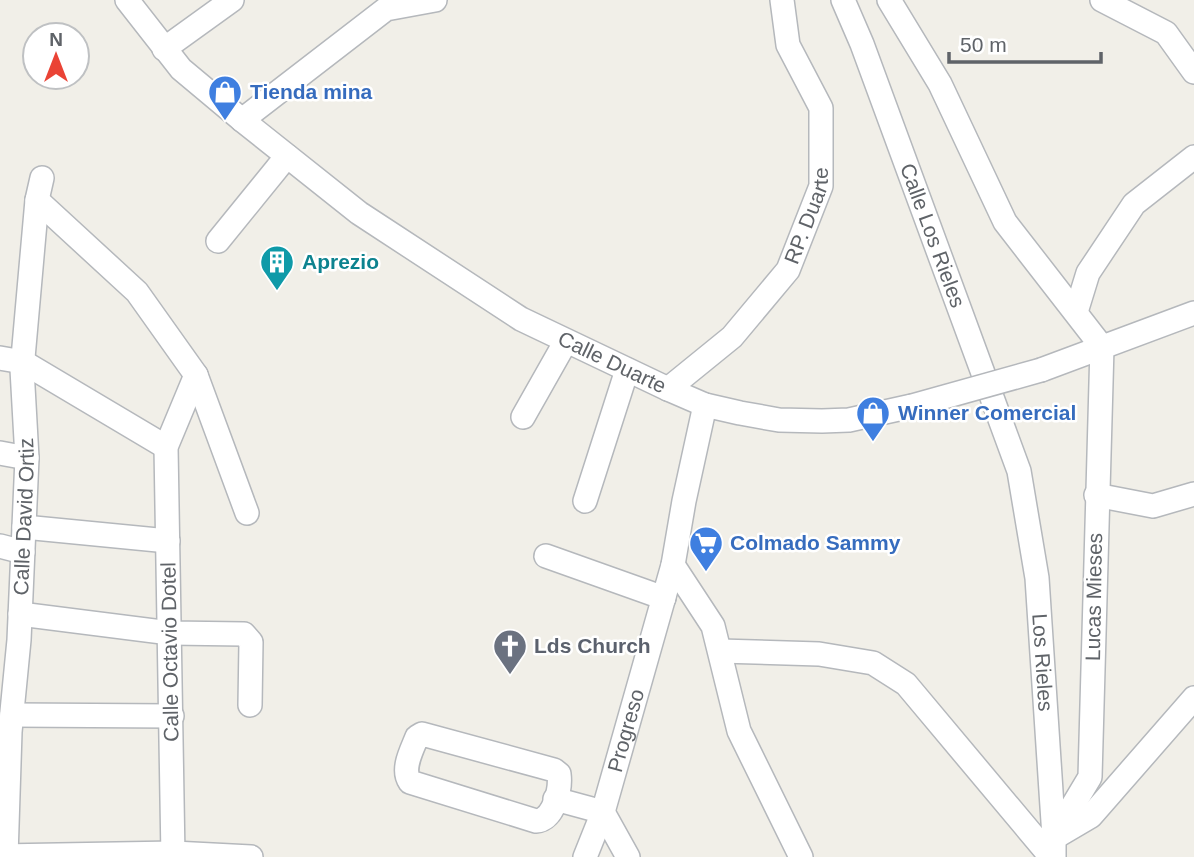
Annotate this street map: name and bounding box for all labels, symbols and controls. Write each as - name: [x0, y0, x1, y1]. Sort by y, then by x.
- north arrow: [21, 21, 91, 91]
- scale bar: [949, 21, 1101, 65]
- text: N: [49, 29, 63, 50]
- text: 50 m: [960, 33, 1007, 56]
- shop icon: Tienda mina: [206, 73, 244, 122]
- place label: Tienda mina: [250, 80, 372, 103]
- street label: Calle Los Rieles: [896, 160, 970, 311]
- street label: RP. Duarte: [780, 167, 832, 267]
- building icon: Aprezio: [258, 243, 296, 292]
- place label: Aprezio: [302, 250, 379, 273]
- street label: Calle Duarte: [555, 326, 670, 397]
- shop icon: Winner Comercial: [854, 394, 892, 443]
- place label: Winner Comercial: [898, 401, 1076, 424]
- street label: Calle David Ortiz: [9, 437, 38, 596]
- supermarket icon: Colmado Sammy: [687, 524, 725, 573]
- place label: Colmado Sammy: [730, 531, 901, 554]
- street label: Lucas Mieses: [1081, 533, 1106, 661]
- street label: Calle Octavio Dotel: [156, 562, 183, 742]
- street label: Los Rieles: [1028, 613, 1058, 712]
- church icon: Lds Church: [491, 627, 529, 676]
- place label: Lds Church: [534, 634, 651, 657]
- street label: Progreso: [603, 686, 648, 775]

